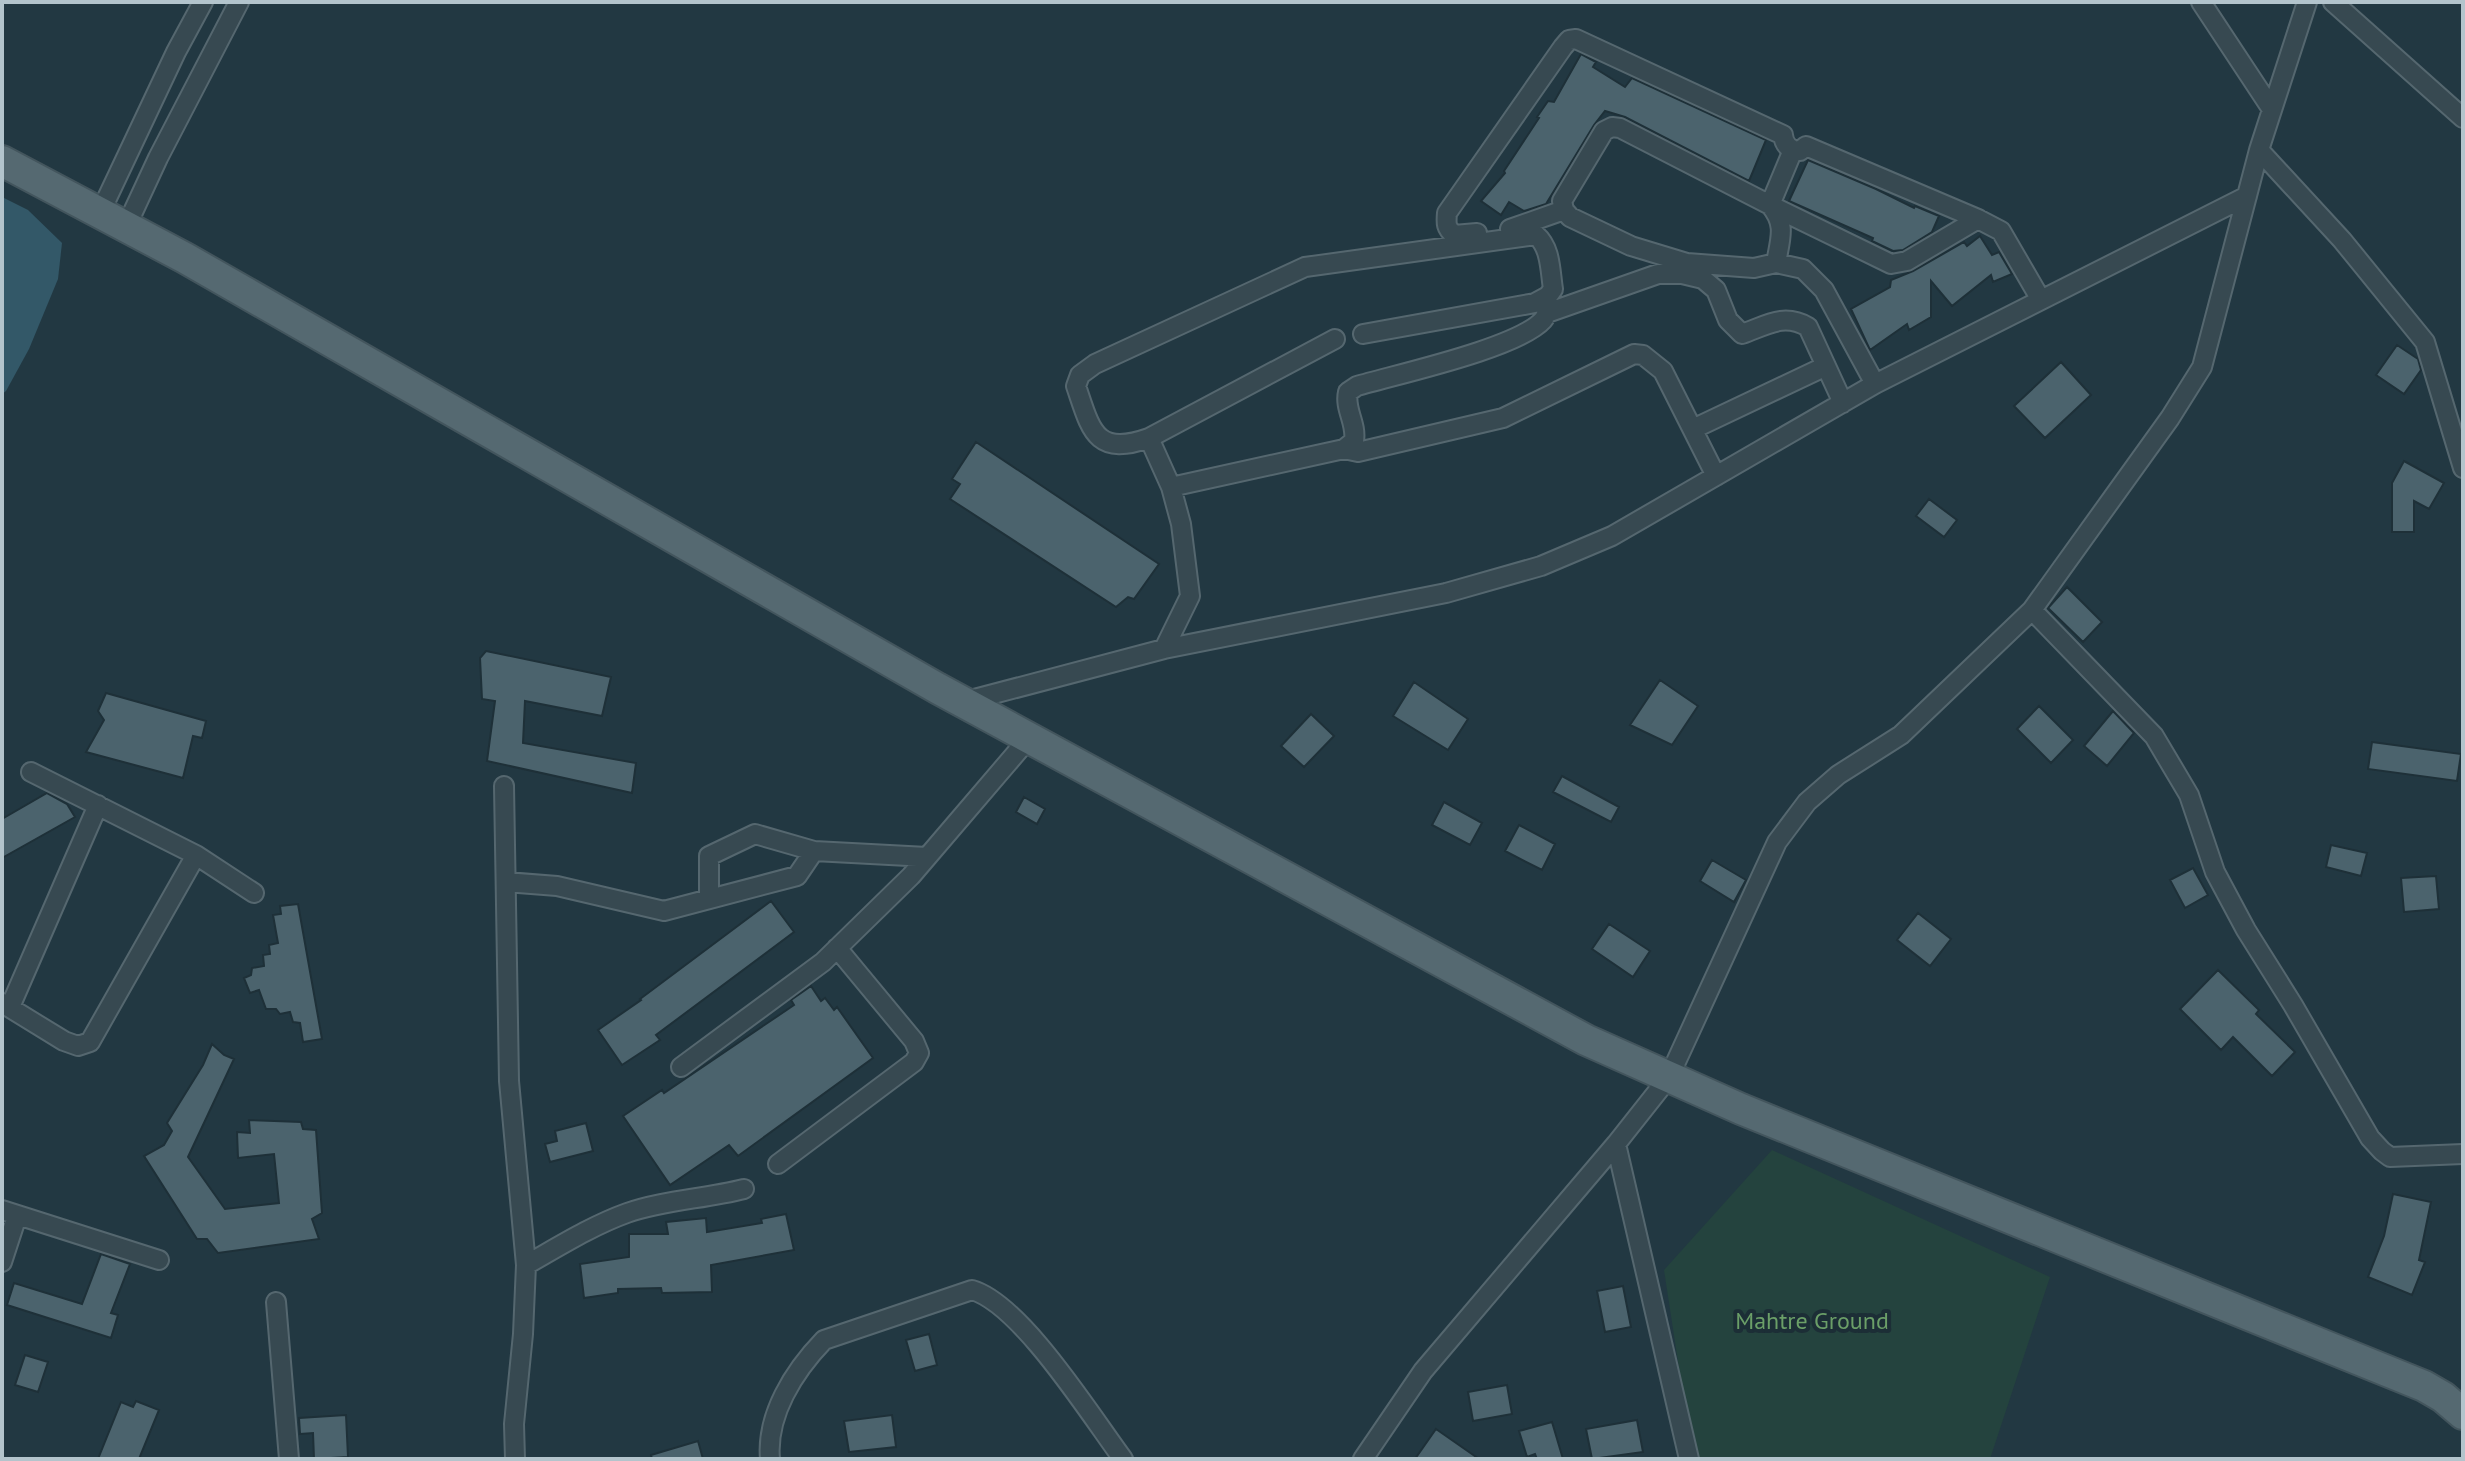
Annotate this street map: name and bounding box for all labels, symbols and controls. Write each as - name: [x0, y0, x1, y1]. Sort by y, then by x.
- park label: Mahtre Ground: [1735, 1305, 1889, 1336]

